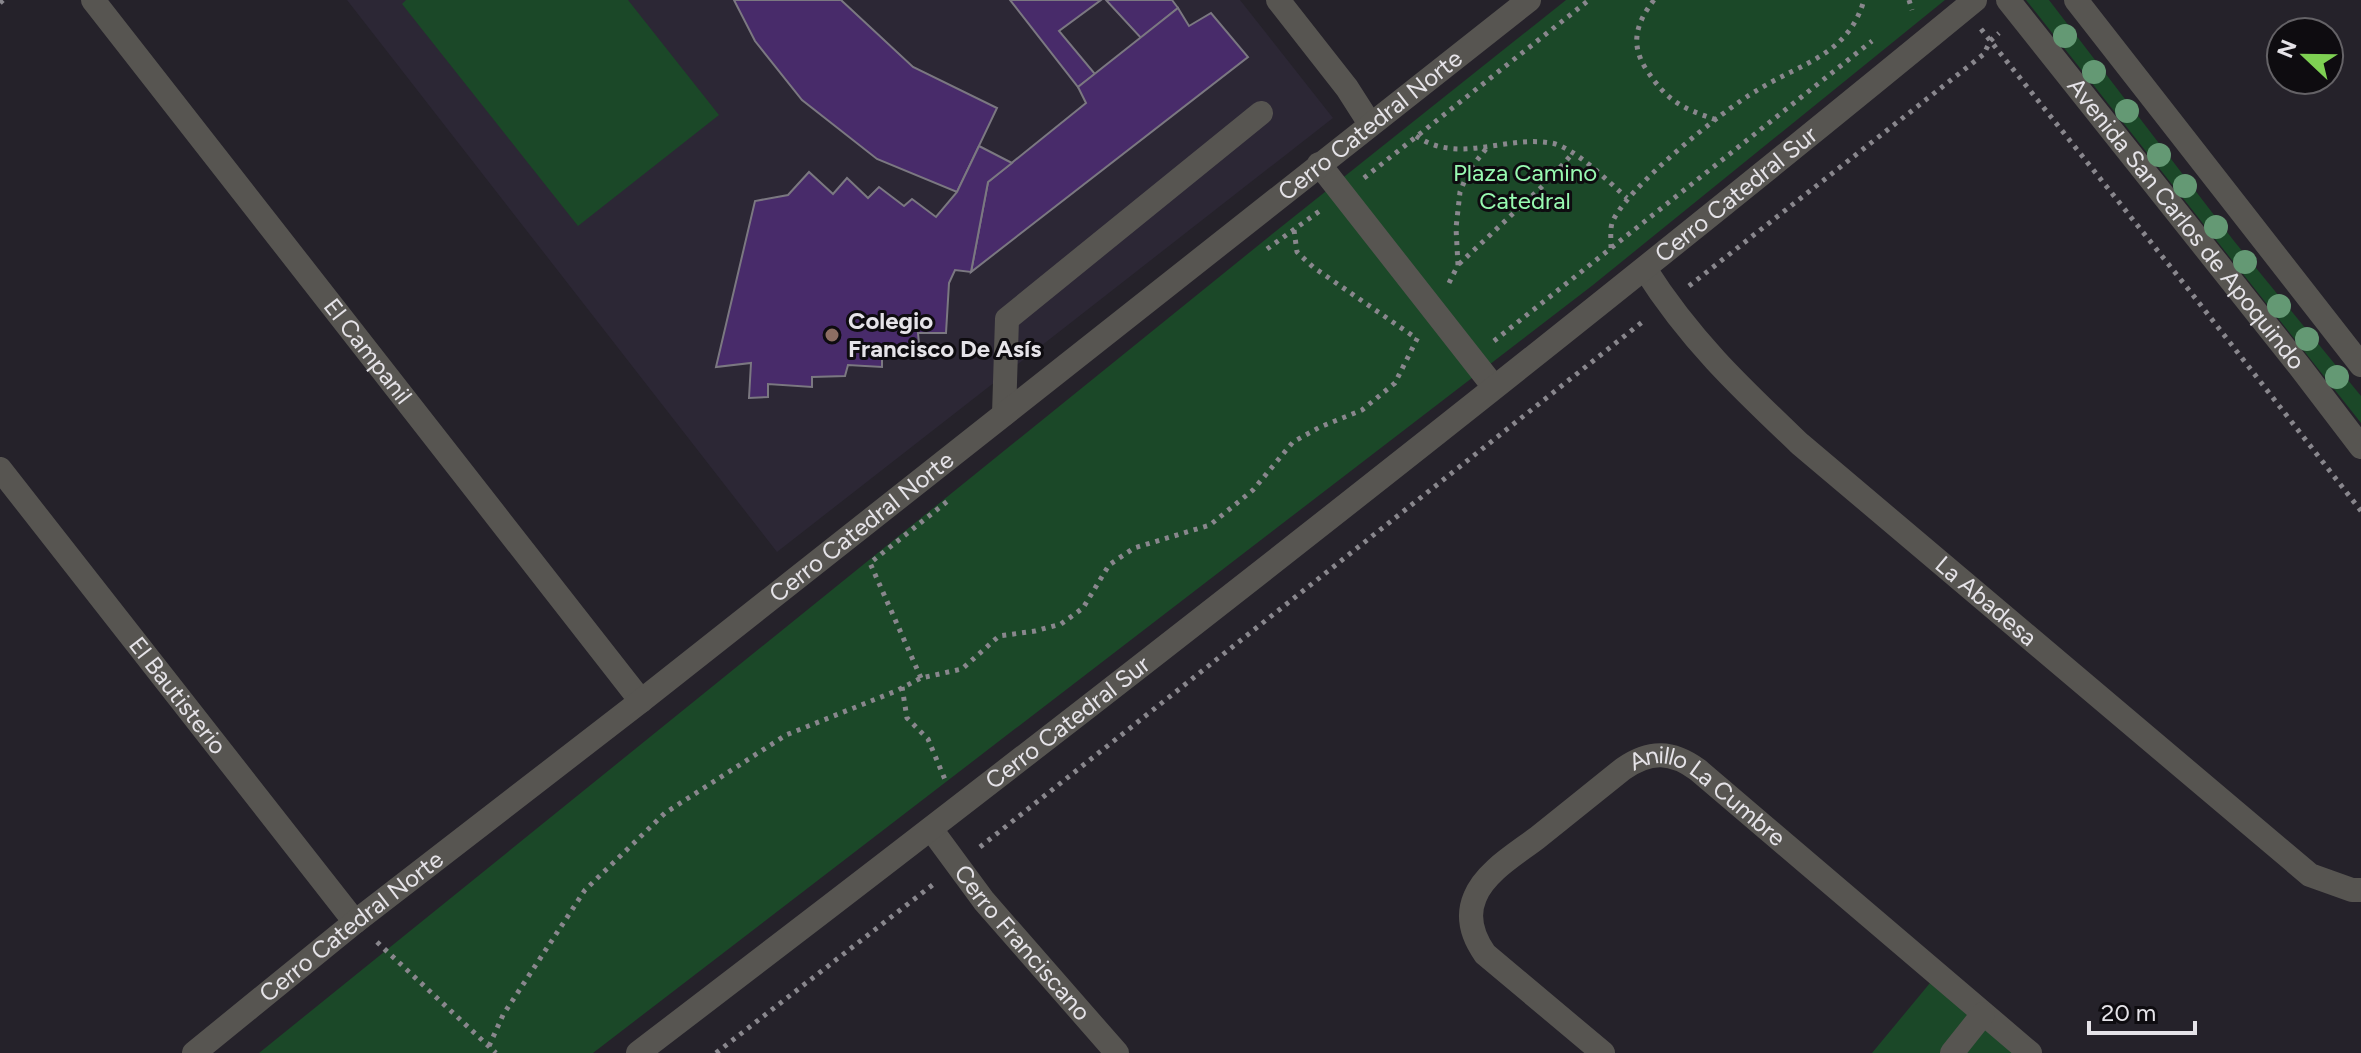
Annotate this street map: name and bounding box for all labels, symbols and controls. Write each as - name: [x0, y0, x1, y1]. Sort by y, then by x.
- north arrow: [2265, 16, 2345, 96]
- text: N: [2271, 36, 2303, 62]
- street label: Cerro Catedral Norte: [1272, 43, 1468, 207]
- street label: Avenida San Carlos de Apoquindo: [2062, 72, 2311, 375]
- street label: Cerro Catedral Sur: [1649, 120, 1823, 268]
- park label: Plaza Camino Catedral: [1453, 158, 1597, 215]
- street label: El Campanil: [318, 292, 418, 410]
- place label: Colegio Francisco De Asís: [848, 306, 1042, 363]
- marker: Colegio Francisco De Asís: [823, 326, 841, 344]
- street label: Cerro Catedral Norte: [763, 445, 959, 608]
- street label: La Abadesa: [1930, 550, 2043, 652]
- street label: El Bautisterio: [123, 631, 233, 760]
- street label: Cerro Catedral Sur: [979, 649, 1155, 795]
- street label: Anillo La Cumbre: [1624, 740, 1792, 852]
- street label: Cerro Catedral Norte: [253, 844, 449, 1008]
- street label: Cerro Franciscano: [948, 859, 1097, 1026]
- scale bar: [2089, 985, 2195, 1035]
- text: 20 m: [2101, 998, 2156, 1027]

